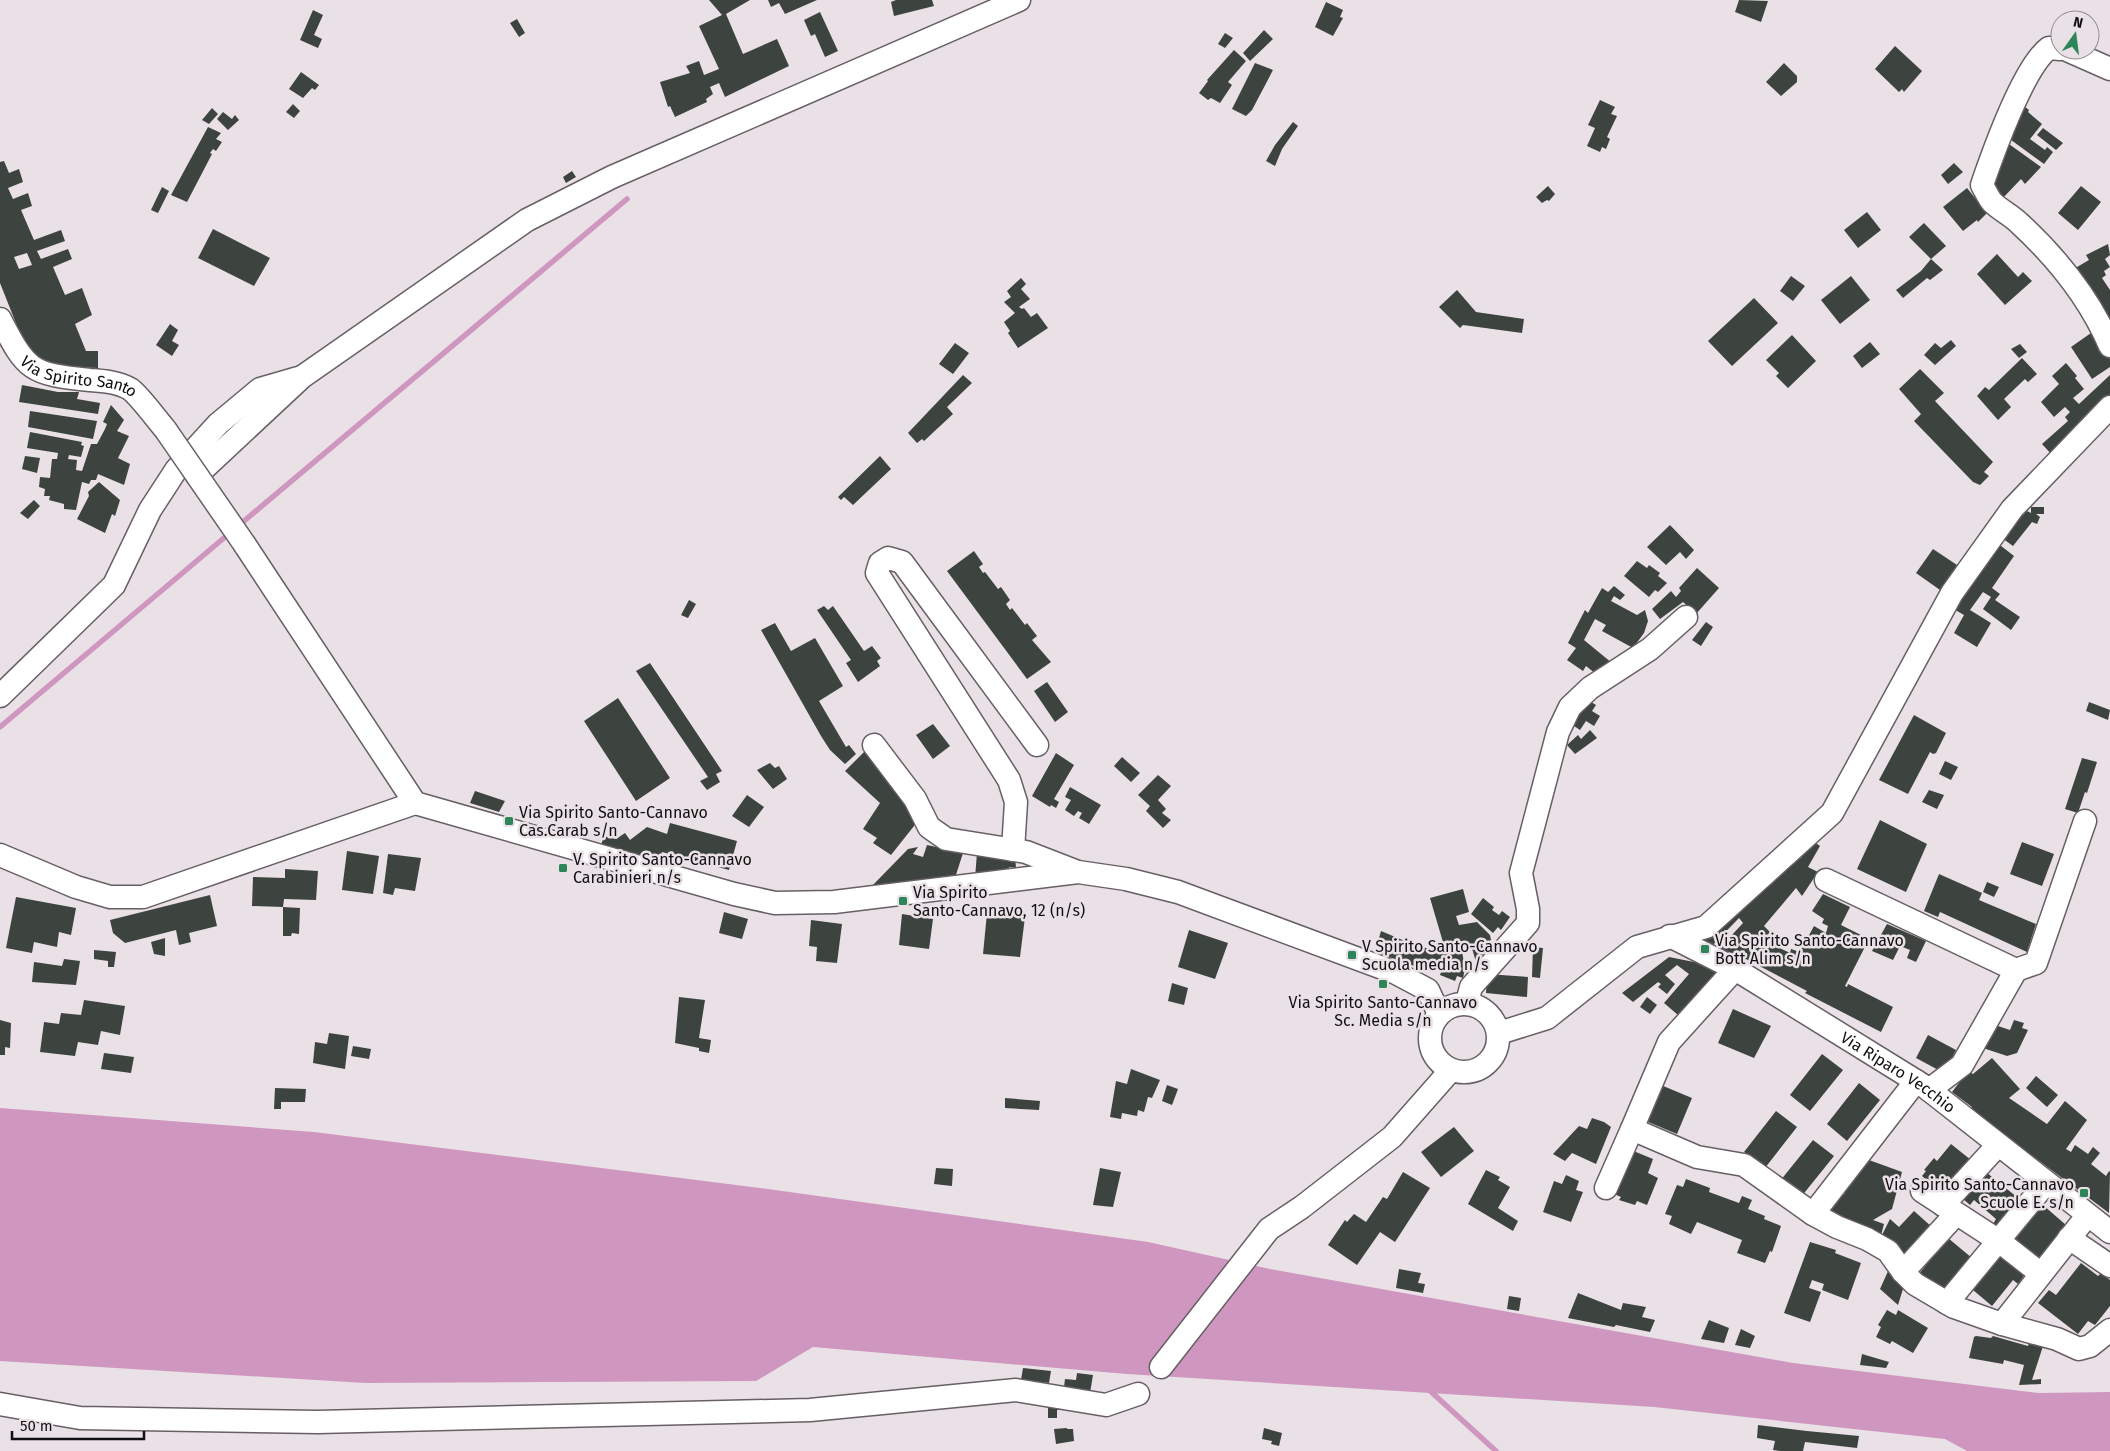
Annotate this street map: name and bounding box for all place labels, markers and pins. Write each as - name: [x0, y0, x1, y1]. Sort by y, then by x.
- place label: Via Spirito Santo-Cannavo Cas.Carab s/n: [519, 803, 708, 840]
- marker: Via Spirito Santo-Cannavo Cas.Carab s/n: [503, 815, 515, 827]
- place label: V. Spirito Santo-Cannavo Carabinieri n/s: [573, 850, 752, 887]
- marker: V. Spirito Santo-Cannavo Carabinieri n/s: [557, 862, 569, 874]
- place label: Via Spirito Santo-Cannavo, 12 (n/s): [913, 883, 1085, 920]
- marker: Via Spirito Santo-Cannavo, 12 (n/s): [897, 895, 909, 907]
- place label: Via Spirito Santo-Cannavo Bott Alim s/n: [1715, 931, 1904, 968]
- place label: V Spirito Santo-Cannavo Scuola media n/s: [1362, 937, 1538, 974]
- marker: Via Spirito Santo-Cannavo Bott Alim s/n: [1699, 943, 1711, 955]
- marker: V Spirito Santo-Cannavo Scuola media n/s: [1346, 949, 1358, 961]
- marker: Via Spirito Santo-Cannavo Sc. Media s/n: [1377, 978, 1389, 990]
- place label: Via Spirito Santo-Cannavo Sc. Media s/n: [1289, 993, 1477, 1030]
- place label: Via Spirito Santo-Cannavo Scuole E. s/n: [1885, 1175, 2074, 1212]
- marker: Via Spirito Santo-Cannavo Scuole E. s/n: [2078, 1187, 2090, 1199]

